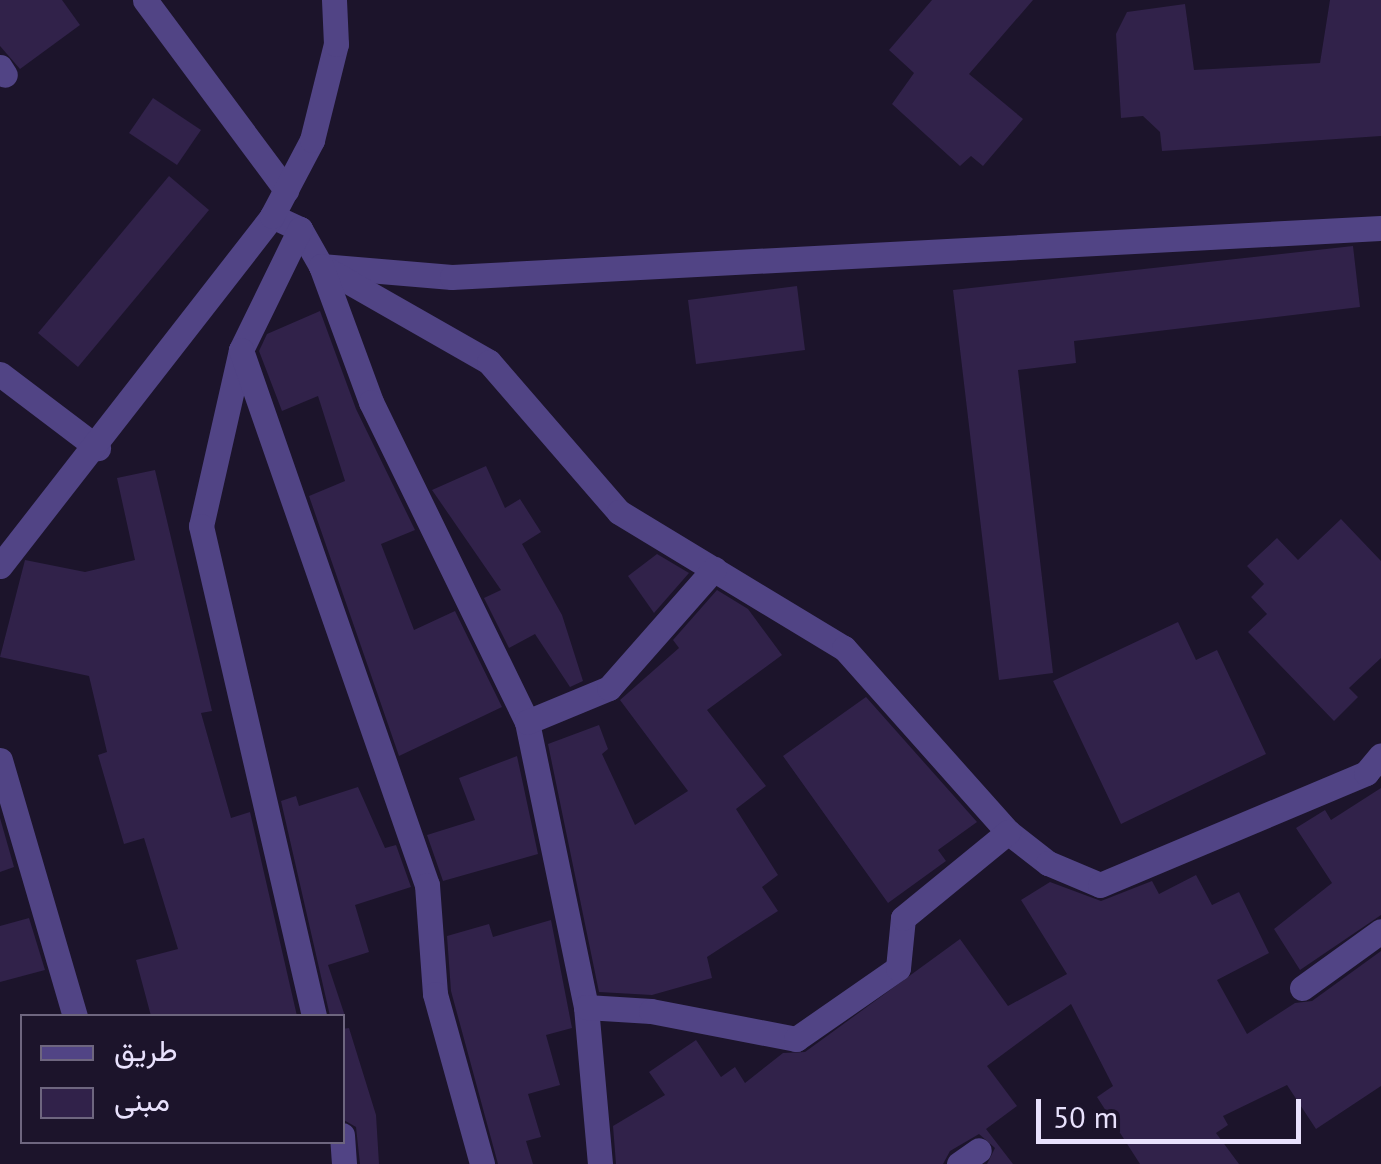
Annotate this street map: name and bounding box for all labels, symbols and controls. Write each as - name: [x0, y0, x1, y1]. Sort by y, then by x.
- legend: [20, 1014, 345, 1144]
- text: طريق: [114, 1030, 178, 1069]
- scale bar: [1041, 1079, 1306, 1141]
- text: مبنى: [114, 1080, 170, 1119]
- text: 50 m: [1053, 1097, 1118, 1136]

